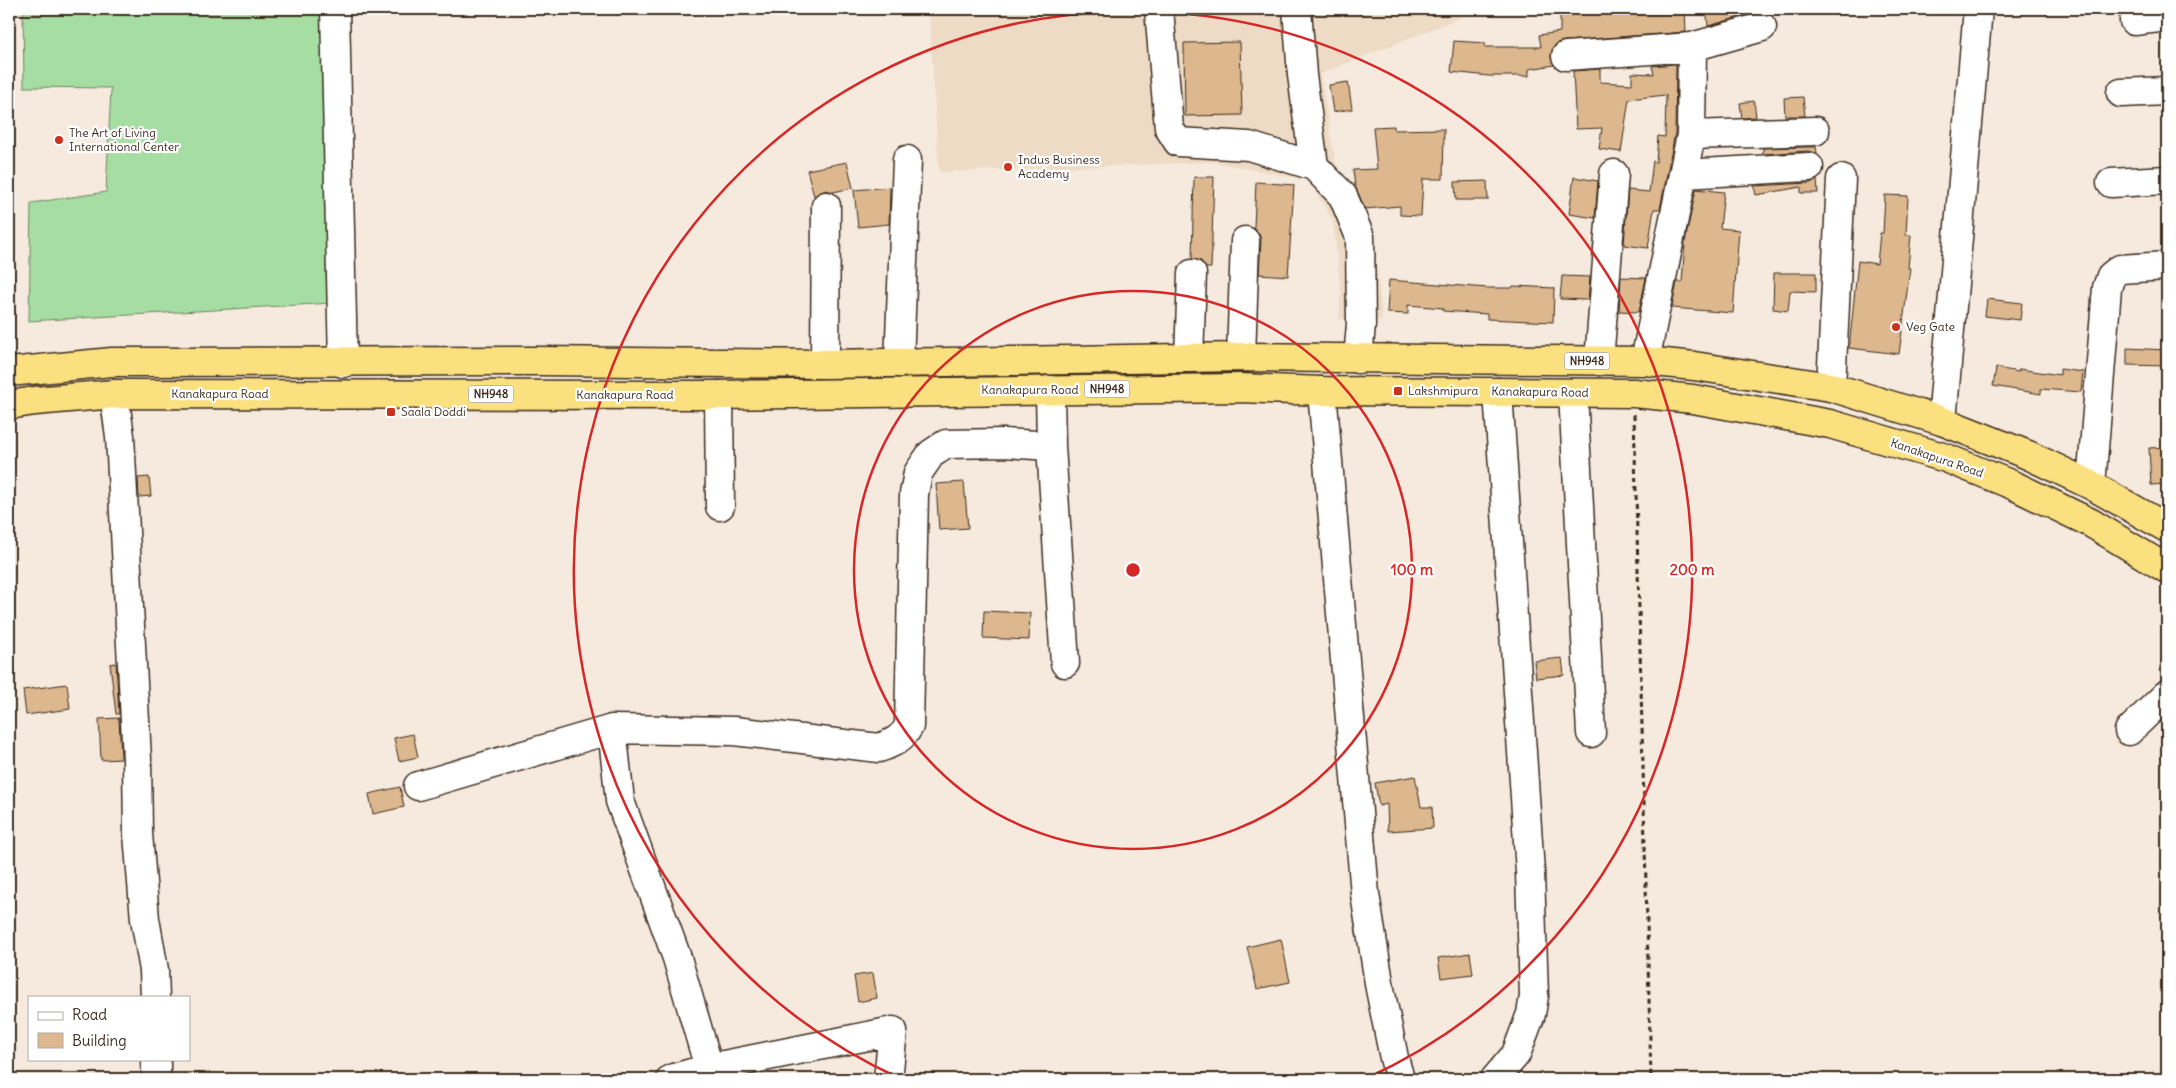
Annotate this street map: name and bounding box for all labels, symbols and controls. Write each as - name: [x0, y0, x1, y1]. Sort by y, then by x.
- place label: The Art of Living International Center: [69, 125, 179, 154]
- marker: The Art of Living International Center: [53, 134, 65, 146]
- place label: Indus Business Academy: [1018, 152, 1100, 181]
- marker: Indus Business Academy: [1002, 161, 1014, 173]
- place label: Veg Gate: [1906, 319, 1955, 334]
- marker: Veg Gate: [1890, 321, 1902, 333]
- road number: NH948: [1564, 352, 1610, 370]
- road number: NH948: [1084, 380, 1130, 398]
- street label: Kanakapura Road: [981, 382, 1079, 397]
- place label: Lakshmipura: [1408, 383, 1479, 398]
- street label: Kanakapura Road: [1491, 383, 1589, 400]
- marker: Lakshmipura: [1392, 385, 1404, 397]
- street label: Kanakapura Road: [171, 386, 269, 401]
- road number: NH948: [468, 386, 514, 402]
- street label: Kanakapura Road: [576, 387, 674, 402]
- place label: Saala Doddi: [401, 404, 466, 419]
- marker: Saala Doddi: [385, 406, 397, 418]
- street label: Kanakapura Road: [1889, 435, 1986, 480]
- text: 100 m: [1391, 560, 1433, 579]
- text: 200 m: [1670, 560, 1714, 579]
- centre of rings: [1124, 561, 1142, 579]
- legend: [28, 996, 190, 1060]
- text: Road: [72, 1005, 107, 1024]
- text: Building: [72, 1031, 127, 1050]

